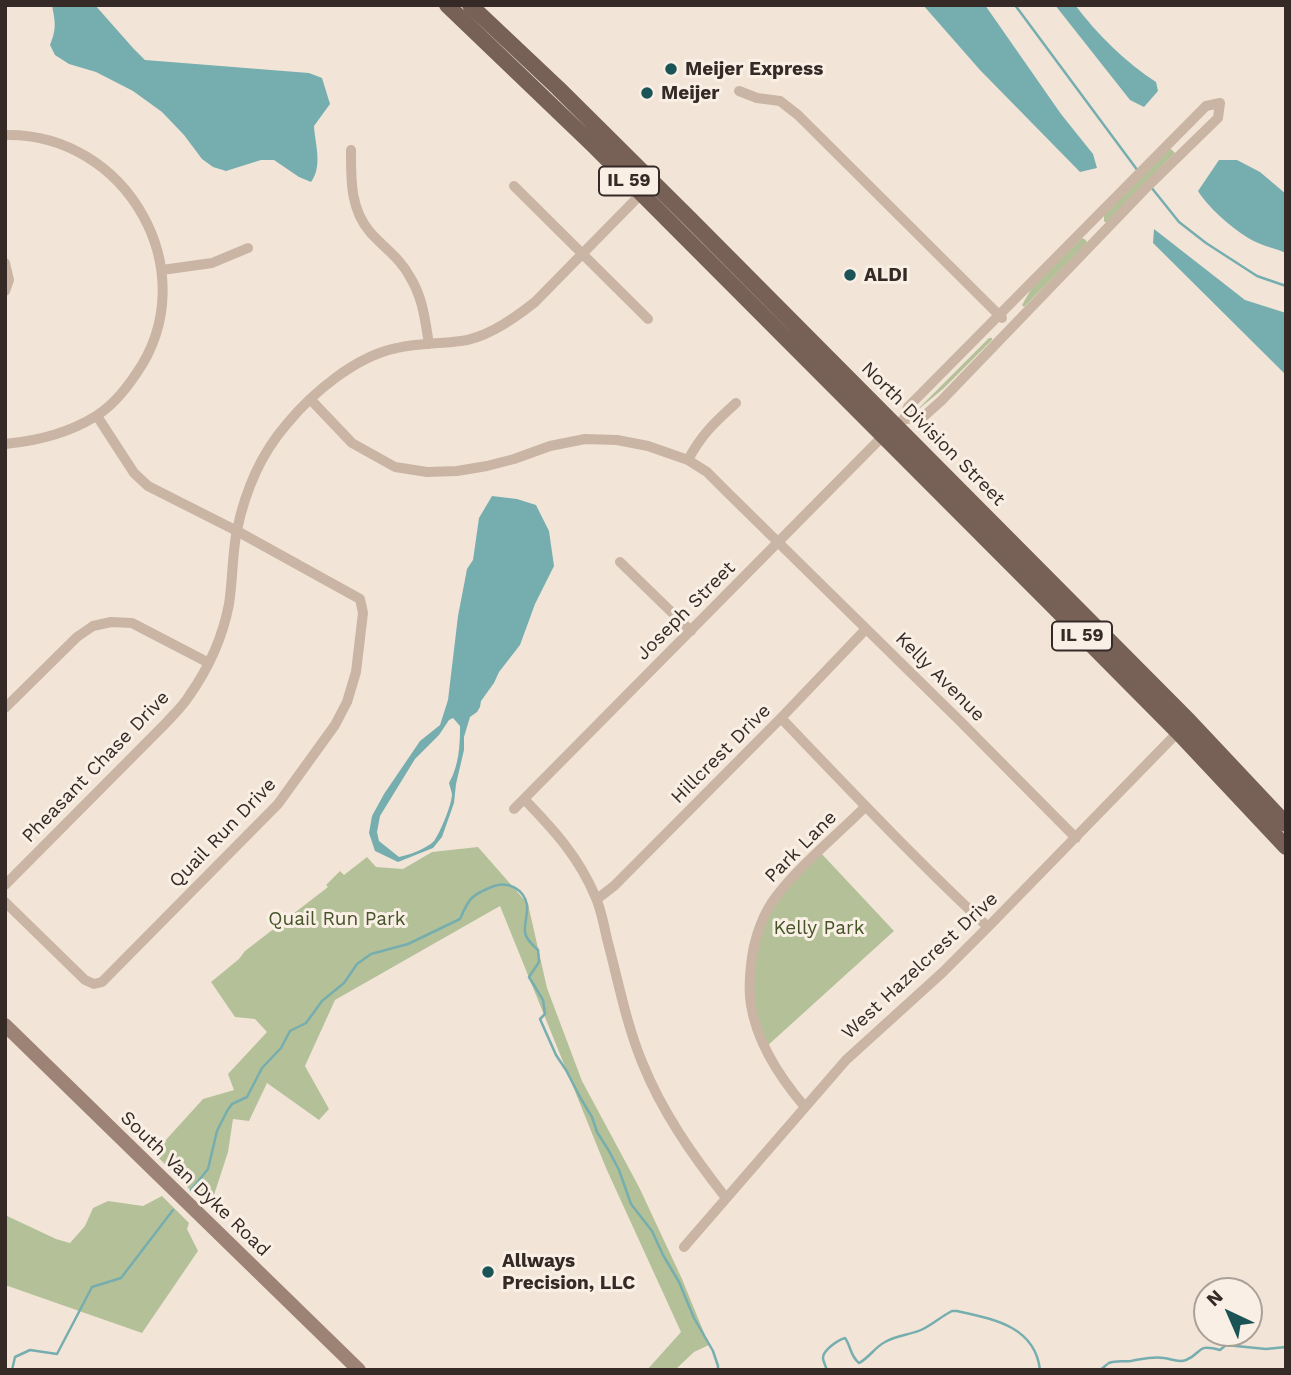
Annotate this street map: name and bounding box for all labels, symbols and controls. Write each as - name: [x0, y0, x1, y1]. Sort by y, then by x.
- place label: Meijer Express: [685, 58, 823, 80]
- marker: Meijer Express: [663, 61, 679, 77]
- place label: Meijer: [661, 82, 719, 104]
- marker: Meijer: [639, 85, 655, 101]
- road number: IL 59: [599, 166, 659, 196]
- place label: ALDI: [864, 264, 908, 286]
- marker: ALDI: [842, 267, 858, 283]
- street label: North Division Street: [856, 357, 1010, 511]
- street label: Joseph Street: [632, 557, 740, 665]
- road number: IL 59: [1052, 622, 1112, 650]
- street label: Kelly Avenue: [890, 627, 990, 727]
- street label: Pheasant Chase Drive: [18, 686, 174, 848]
- street label: Hillcrest Drive: [666, 699, 776, 809]
- street label: Quail Run Drive: [165, 773, 281, 893]
- street label: Park Lane: [760, 806, 842, 888]
- street label: West Hazelcrest Drive: [837, 888, 1003, 1044]
- park label: Quail Run Park: [268, 908, 406, 930]
- park label: Kelly Park: [774, 917, 864, 939]
- street label: South Van Dyke Road: [115, 1107, 275, 1261]
- place label: Allways Precision, LLC: [502, 1250, 635, 1294]
- marker: Allways Precision, LLC: [480, 1264, 496, 1280]
- north arrow: [1193, 1277, 1263, 1347]
- text: N: [1201, 1285, 1228, 1311]

